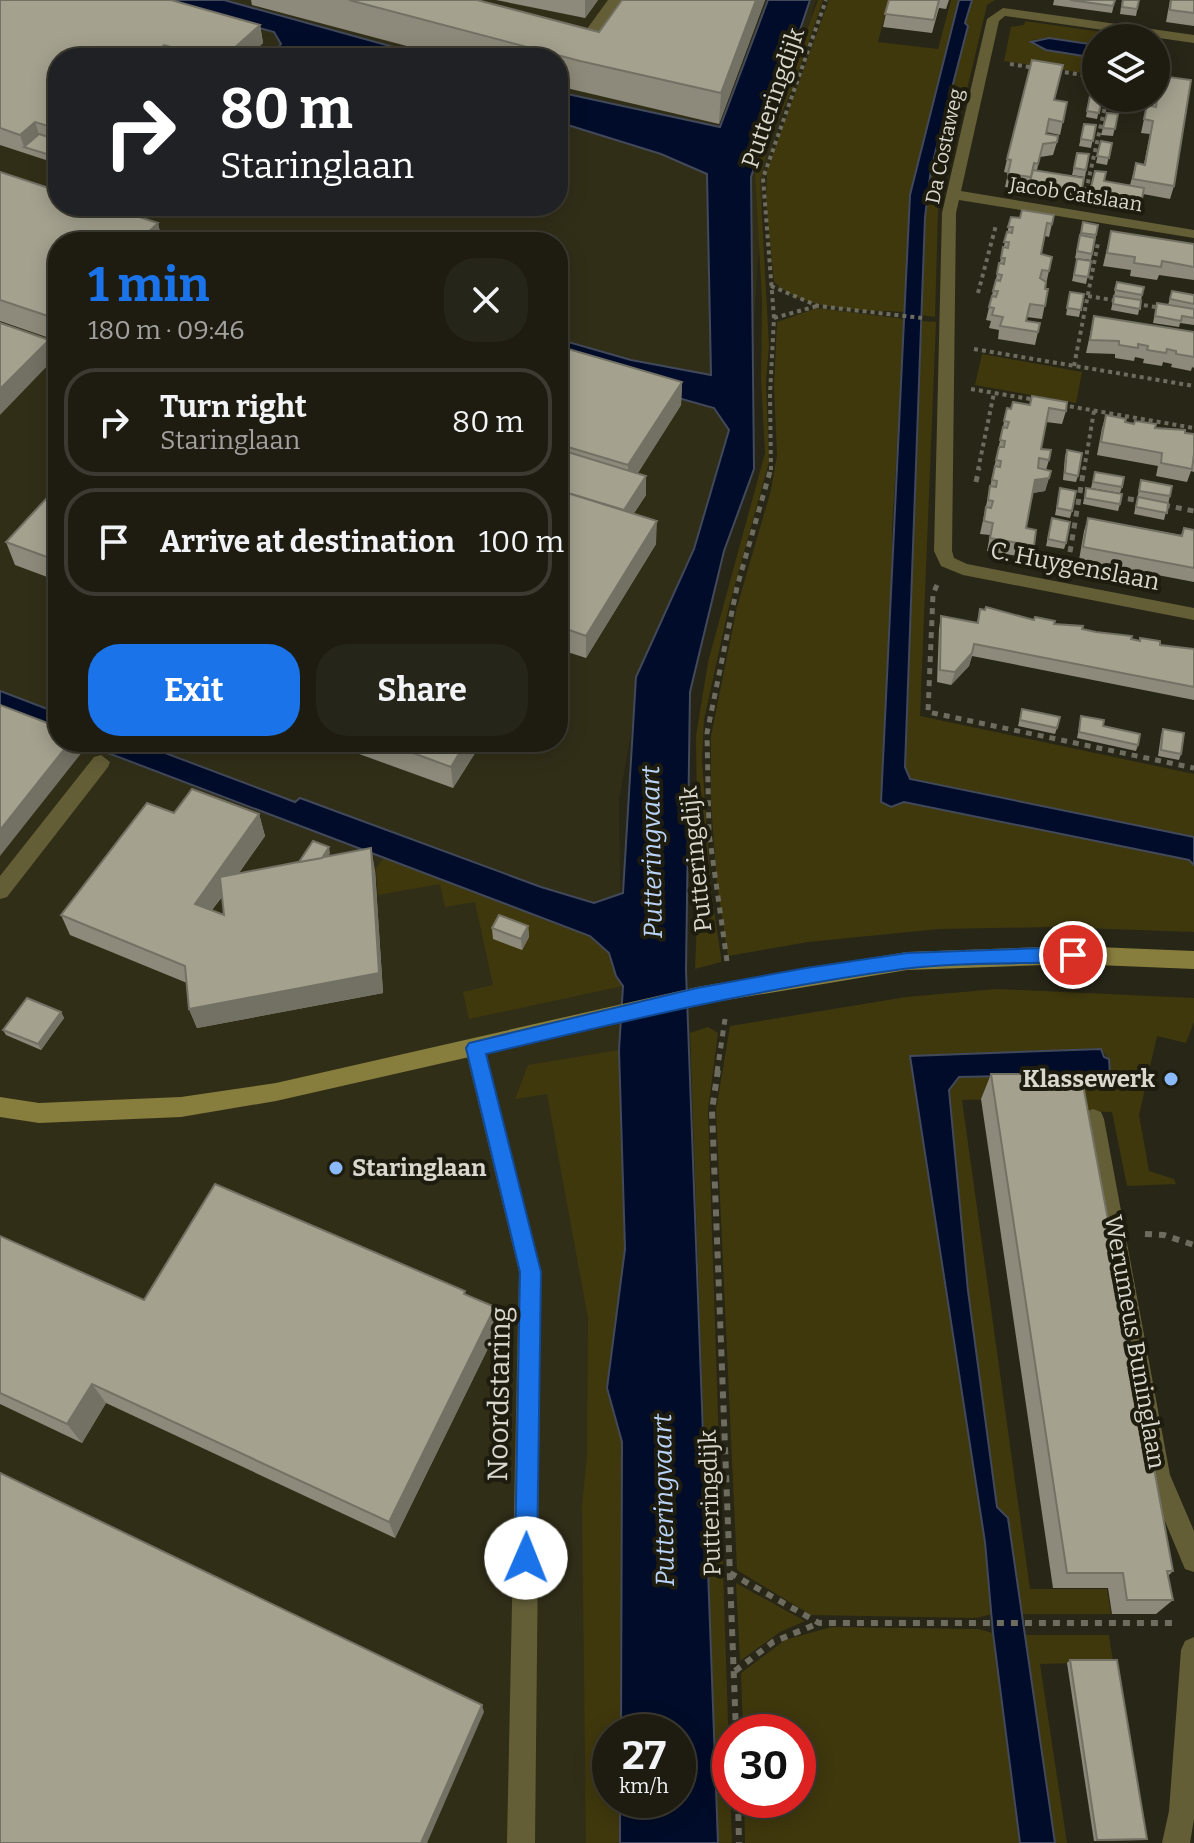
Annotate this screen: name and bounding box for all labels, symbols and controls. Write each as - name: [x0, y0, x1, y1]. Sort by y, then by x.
- street label: Putteringdijk: [736, 24, 810, 172]
- map controls: [1082, 24, 1170, 112]
- button: layers: [1082, 24, 1170, 112]
- text: 80 m: [220, 76, 353, 143]
- icon: right: [88, 80, 192, 184]
- street label: Da Costaweg: [920, 86, 968, 206]
- text: Staringlaan: [220, 144, 414, 188]
- street label: Jacob Catslaan: [1007, 171, 1144, 216]
- text: 1 min: [88, 256, 209, 314]
- button: close: [444, 258, 528, 342]
- text: 180 m · 09:46: [88, 315, 245, 346]
- text: Turn right: [160, 389, 307, 425]
- icon: right: [92, 400, 136, 444]
- text: 80 m: [452, 404, 524, 440]
- text: Staringlaan: [160, 425, 300, 456]
- icon: arrive: [92, 520, 136, 564]
- text: Arrive at destination: [160, 524, 455, 560]
- text: 100 m: [479, 524, 564, 560]
- street label: C. Huygenslaan: [988, 536, 1162, 596]
- button: Exit: [88, 644, 300, 736]
- button: Share: [316, 644, 528, 736]
- water label: Putteringvaart: [635, 765, 669, 939]
- street label: Putteringdijk: [674, 784, 718, 933]
- pin: [1039, 921, 1107, 989]
- icon: arrive: [1051, 933, 1095, 977]
- place label: Klassewerk: [1023, 1065, 1156, 1093]
- marker: Klassewerk: [1162, 1070, 1180, 1088]
- place label: Staringlaan: [352, 1154, 487, 1182]
- marker: Staringlaan: [327, 1159, 345, 1177]
- street label: Werumeus Buninglaan: [1099, 1213, 1171, 1471]
- street label: Noordstaring: [481, 1306, 517, 1482]
- water label: Putteringvaart: [647, 1413, 681, 1587]
- street label: Putteringdijk: [693, 1429, 727, 1577]
- position arrow: [484, 1516, 568, 1600]
- speed limit sign: 30: [712, 1714, 816, 1818]
- text: 27: [622, 1732, 666, 1780]
- text: km/h: [619, 1774, 669, 1798]

